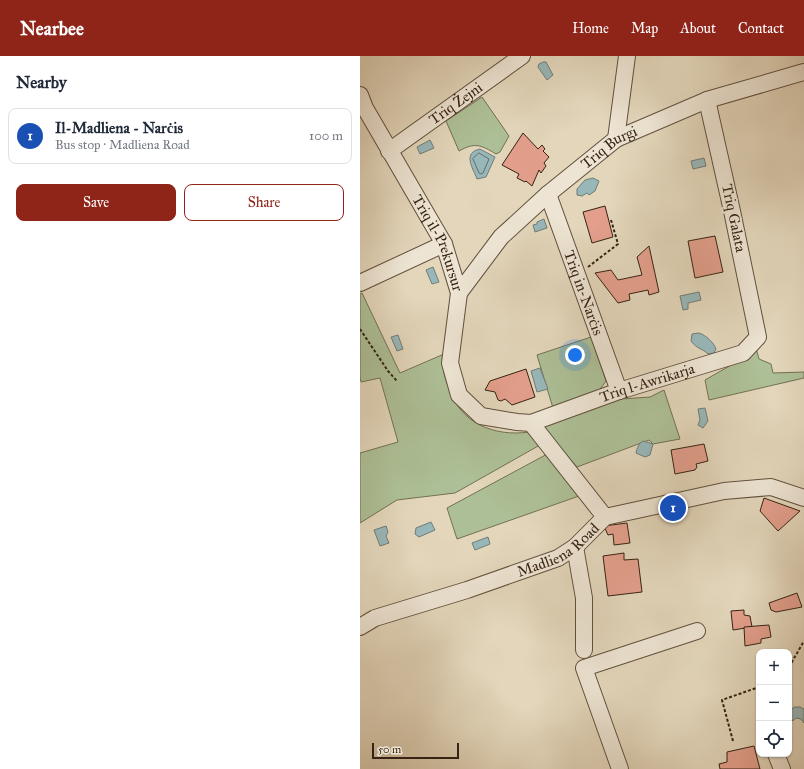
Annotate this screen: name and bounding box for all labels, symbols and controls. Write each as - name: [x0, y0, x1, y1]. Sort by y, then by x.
- text: Nearbee: [20, 17, 84, 40]
- text: Home: [572, 20, 609, 37]
- text: Map: [631, 20, 658, 37]
- text: About: [680, 20, 716, 37]
- text: Contact: [738, 20, 784, 37]
- text: Nearby: [16, 72, 67, 93]
- street label: Triq Żejni: [425, 78, 486, 129]
- text: Il-Madliena - Narċis: [55, 119, 183, 137]
- street label: Triq Burgi: [577, 122, 640, 173]
- text: 1: [27, 128, 33, 144]
- text: 100 m: [309, 128, 343, 144]
- text: Bus stop · Madliena Road: [55, 137, 190, 153]
- street label: Triq Galata: [717, 182, 750, 255]
- button: Save: [16, 184, 176, 221]
- button: Share: [184, 184, 344, 221]
- street label: Triq il-Prekursur: [408, 192, 467, 294]
- street label: Triq in-Narċis: [560, 248, 607, 338]
- your location: [565, 345, 585, 365]
- street label: Triq l-Awrikarja: [597, 359, 697, 406]
- pin: 1: [660, 493, 686, 523]
- street label: Madliena Road: [515, 519, 603, 581]
- map controls: [756, 649, 792, 757]
- button: +: [756, 649, 792, 685]
- button: −: [756, 685, 792, 721]
- button: locate: [756, 721, 792, 757]
- scale bar: [372, 741, 459, 760]
- text: 50 m: [378, 743, 401, 756]

